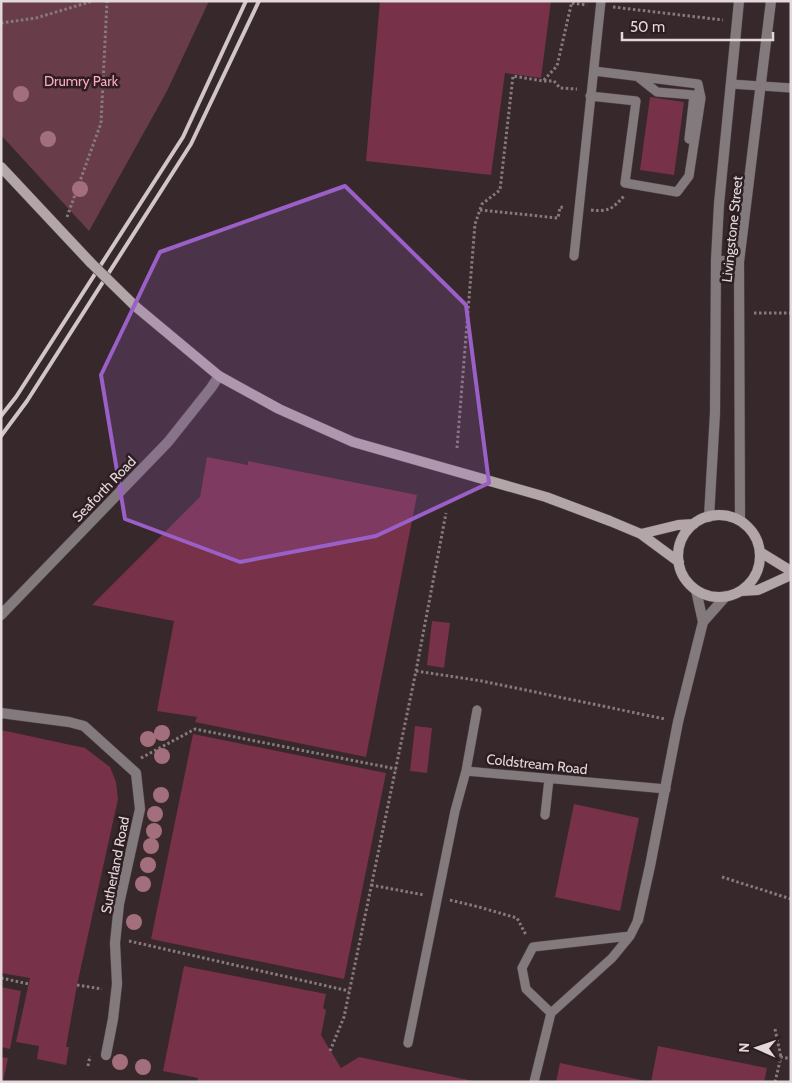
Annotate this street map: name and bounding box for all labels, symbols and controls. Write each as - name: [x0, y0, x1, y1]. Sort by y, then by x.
- scale bar: [622, 10, 773, 42]
- text: 50 m: [630, 18, 665, 36]
- park label: Drumry Park: [44, 72, 119, 90]
- street label: Livingstone Street: [717, 175, 747, 283]
- street label: Seaforth Road: [68, 452, 140, 526]
- street label: Coldstream Road: [486, 750, 588, 778]
- street label: Sutherland Road: [97, 815, 133, 915]
- north arrow: [732, 1023, 782, 1073]
- text: N: [735, 1042, 753, 1053]

